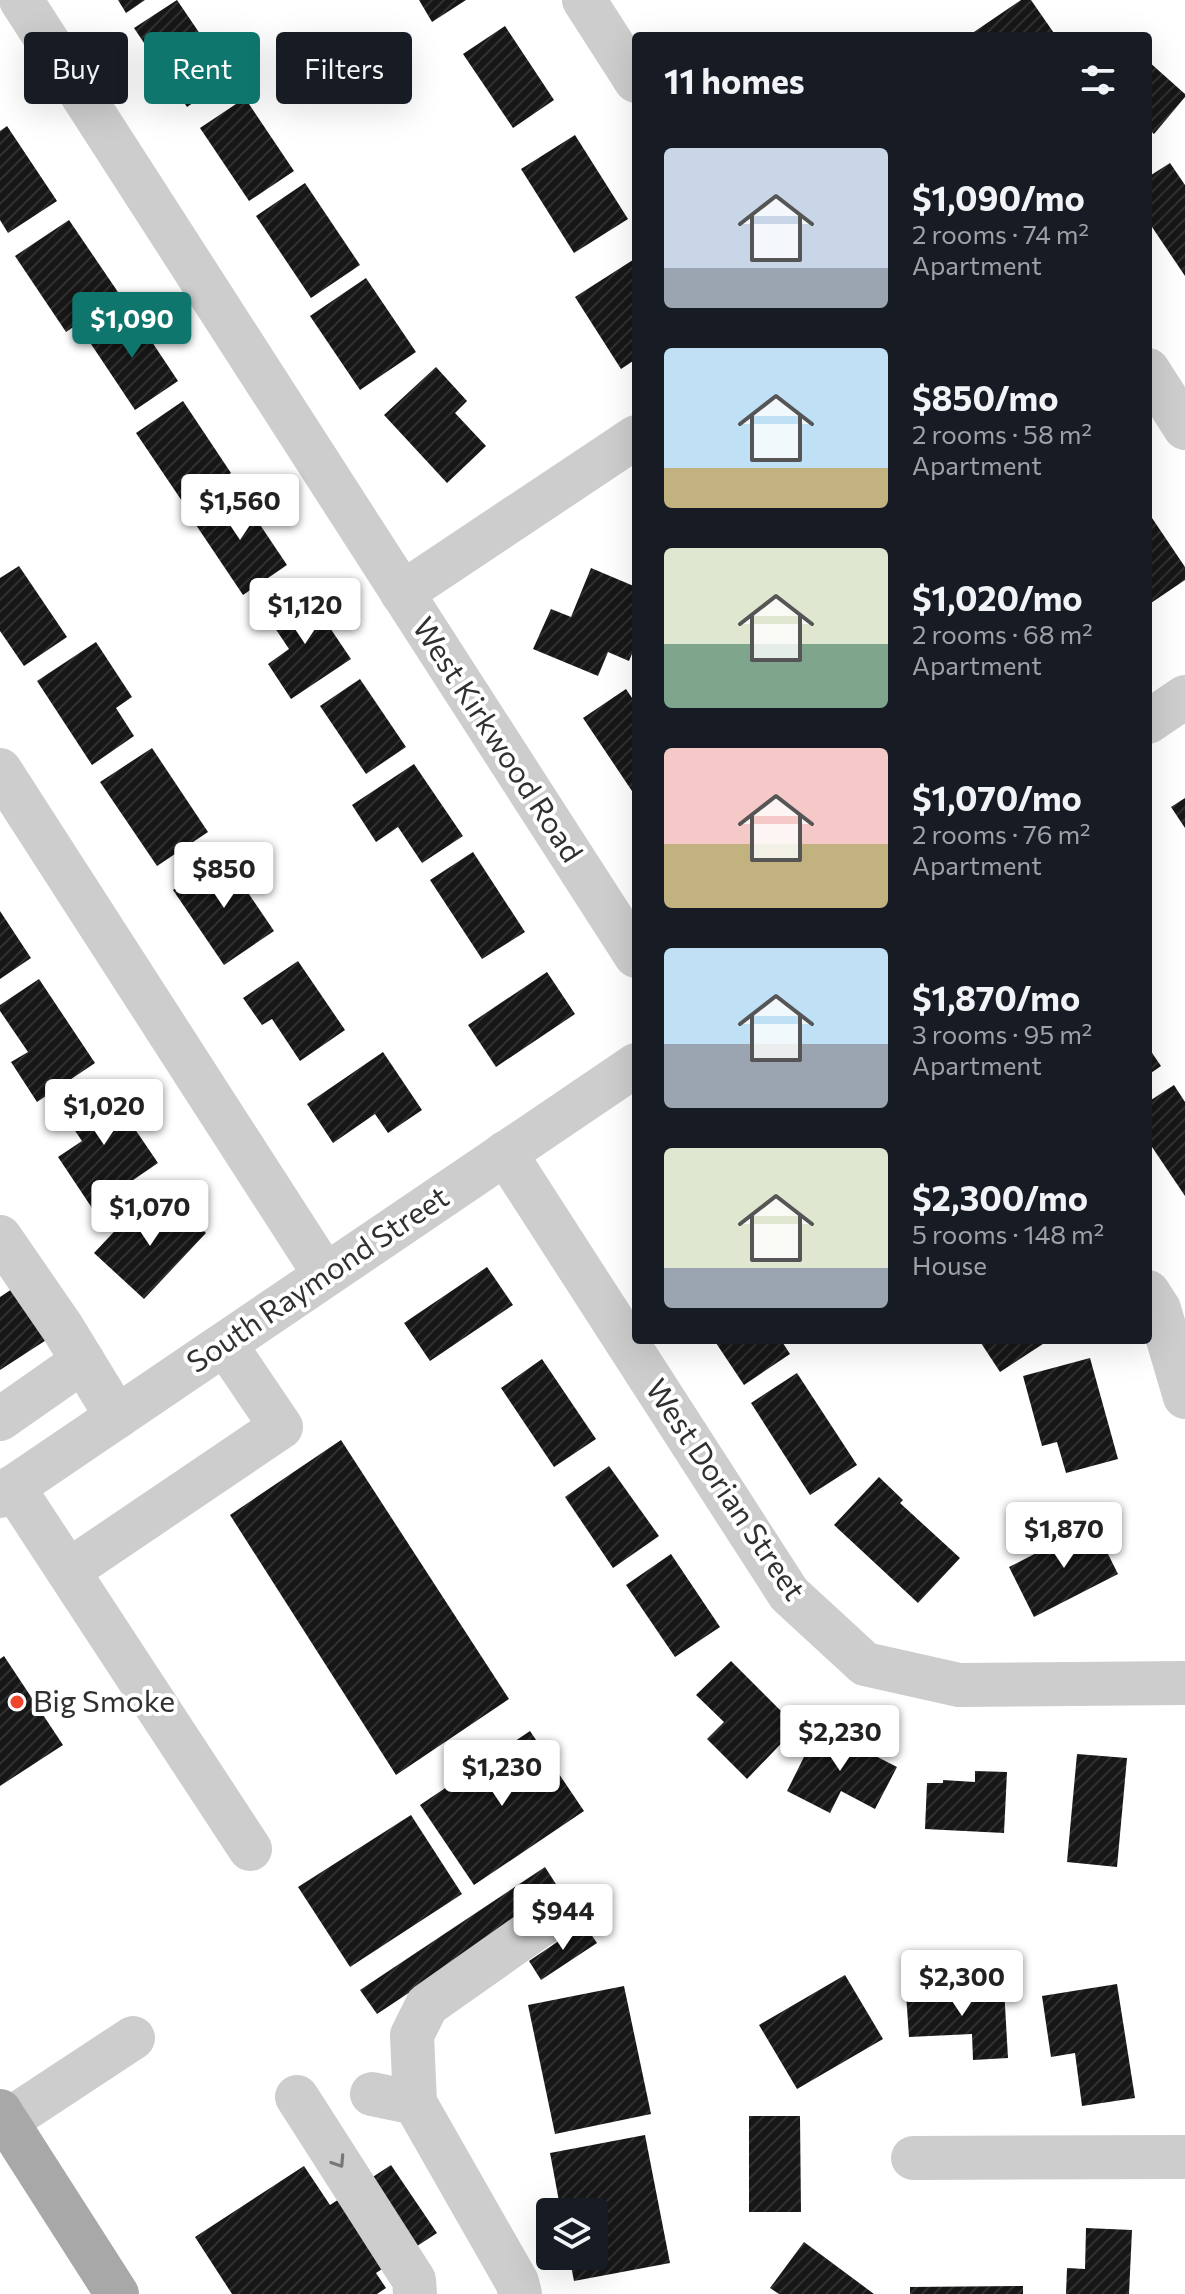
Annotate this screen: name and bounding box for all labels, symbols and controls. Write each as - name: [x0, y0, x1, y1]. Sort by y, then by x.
- chip: Buy: [24, 32, 128, 104]
- chip: Rent: [144, 32, 260, 104]
- chip: Filters: [276, 32, 412, 104]
- icon: filters: [1076, 58, 1120, 102]
- text: 11 homes: [664, 59, 805, 101]
- text: $1,090/mo: [912, 176, 1085, 218]
- icon: home: [728, 180, 824, 276]
- text: 2 rooms · 74 m²: [912, 218, 1089, 249]
- text: Apartment: [912, 249, 1042, 280]
- pin: $1,090: [67, 292, 197, 360]
- text: $1,090: [90, 302, 174, 333]
- text: $850/mo: [912, 376, 1059, 418]
- icon: home: [728, 380, 824, 476]
- text: 2 rooms · 58 m²: [912, 418, 1092, 449]
- text: Apartment: [912, 449, 1042, 480]
- pin: $1,560: [175, 474, 305, 542]
- text: $1,560: [199, 484, 281, 515]
- text: $1,020/mo: [912, 576, 1083, 618]
- pin: $1,120: [240, 578, 370, 646]
- icon: home: [728, 580, 824, 676]
- text: $1,120: [268, 588, 342, 619]
- street label: West Kirkwood Road: [406, 609, 592, 868]
- text: 2 rooms · 68 m²: [912, 618, 1093, 649]
- text: Apartment: [912, 649, 1042, 680]
- text: $1,070/mo: [912, 776, 1082, 818]
- icon: home: [728, 780, 824, 876]
- text: 2 rooms · 76 m²: [912, 818, 1091, 849]
- pin: $850: [177, 842, 271, 910]
- text: Apartment: [912, 849, 1042, 880]
- text: $850: [192, 852, 256, 883]
- text: $1,870/mo: [912, 976, 1080, 1018]
- icon: home: [728, 980, 824, 1076]
- text: 3 rooms · 95 m²: [912, 1018, 1092, 1049]
- text: Apartment: [912, 1049, 1042, 1080]
- pin: $1,020: [39, 1079, 169, 1147]
- text: $1,020: [63, 1089, 145, 1120]
- text: $2,300/mo: [912, 1176, 1088, 1218]
- street label: South Raymond Street: [179, 1177, 454, 1379]
- pin: $1,070: [85, 1180, 215, 1248]
- icon: home: [728, 1180, 824, 1276]
- text: $1,070: [109, 1190, 191, 1221]
- text: 5 rooms · 148 m²: [912, 1218, 1104, 1249]
- text: House: [912, 1249, 987, 1280]
- street label: West Dorian Street: [639, 1371, 815, 1606]
- pin: $1,870: [999, 1502, 1129, 1570]
- text: $1,870: [1024, 1512, 1104, 1543]
- place label: Big Smoke: [33, 1681, 175, 1718]
- marker: Big Smoke: [8, 1693, 26, 1711]
- pin: $2,230: [775, 1705, 905, 1773]
- text: $2,230: [798, 1715, 882, 1746]
- pin: $1,230: [437, 1740, 567, 1808]
- text: $1,230: [462, 1750, 542, 1781]
- pin: $944: [516, 1884, 610, 1952]
- text: $944: [532, 1894, 594, 1925]
- pin: $2,300: [897, 1950, 1027, 2018]
- text: $2,300: [919, 1960, 1005, 1991]
- one-way arrow: [329, 2154, 344, 2168]
- map controls: [536, 2198, 608, 2270]
- button: layers: [536, 2198, 608, 2270]

